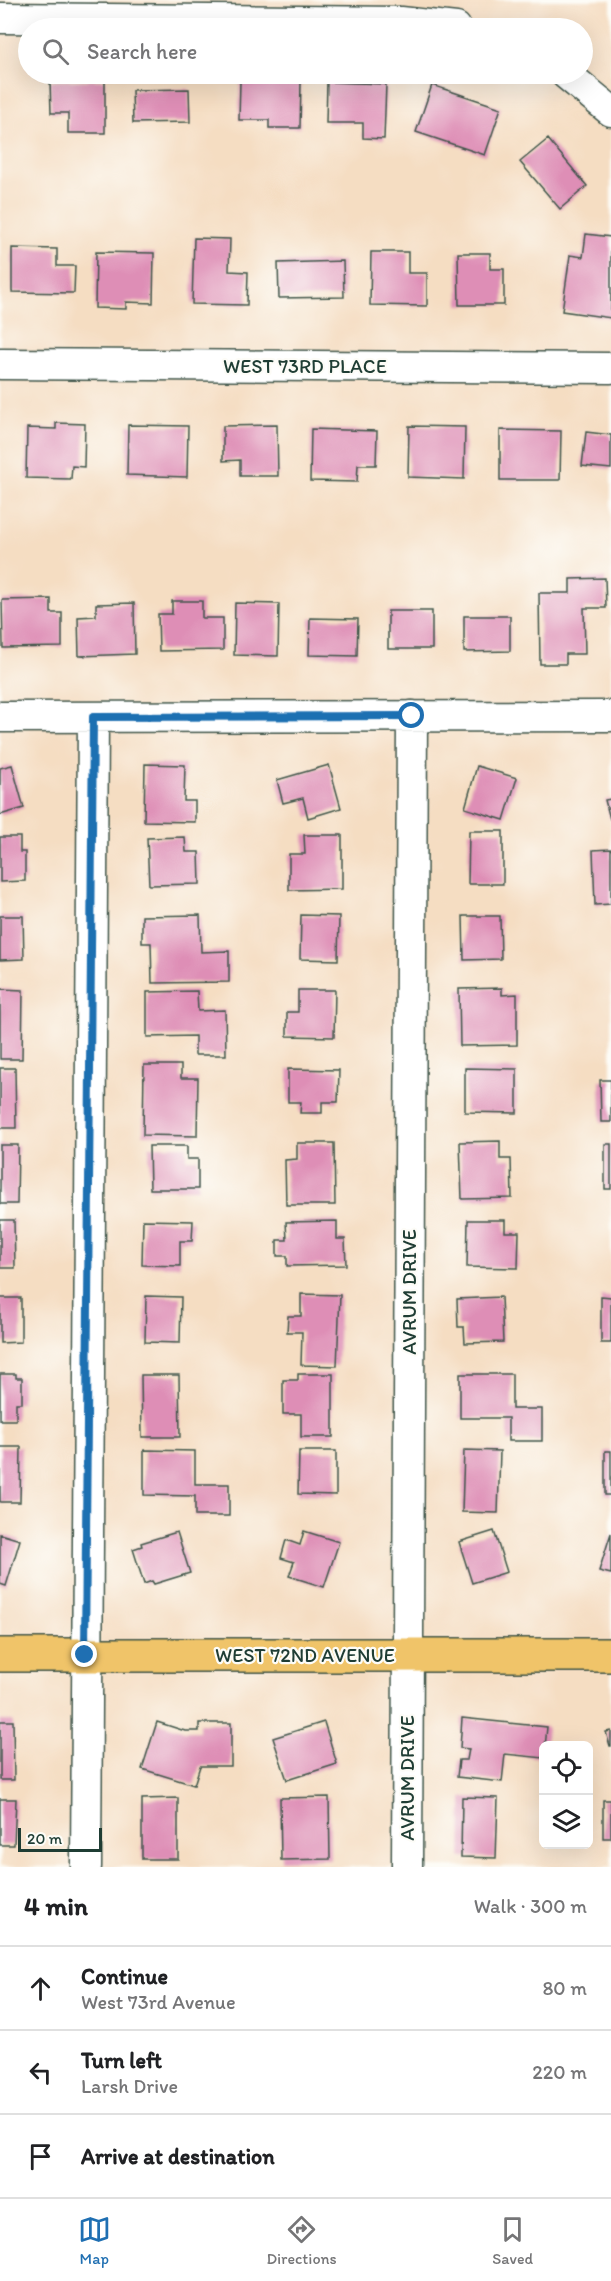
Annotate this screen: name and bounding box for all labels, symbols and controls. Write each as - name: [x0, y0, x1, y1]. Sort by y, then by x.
- search box: [18, 18, 593, 84]
- icon: search: [39, 35, 72, 68]
- text: Search here: [87, 38, 197, 65]
- street label: WEST 73RD PLACE: [223, 354, 387, 378]
- route start: [398, 702, 424, 728]
- street label: AVRUM DRIVE: [397, 1229, 421, 1355]
- route end: [71, 1641, 97, 1667]
- street label: WEST 72ND AVENUE: [215, 1643, 395, 1667]
- street label: AVRUM DRIVE: [395, 1715, 419, 1841]
- map controls: [539, 1741, 593, 1849]
- button: locate: [539, 1741, 593, 1795]
- button: layers: [539, 1795, 593, 1849]
- scale bar: [18, 1825, 102, 1852]
- text: 20 m: [27, 1829, 62, 1848]
- text: 4 min: [24, 1890, 88, 1922]
- text: Walk · 300 m: [474, 1894, 587, 1918]
- text: Continue: [81, 1963, 168, 1990]
- icon: ahead: [24, 1972, 57, 2005]
- text: 80 m: [542, 1976, 587, 2000]
- text: West 73rd Avenue: [81, 1990, 236, 2014]
- text: Turn left: [81, 2047, 162, 2074]
- icon: left: [24, 2056, 57, 2089]
- text: 220 m: [532, 2060, 587, 2084]
- text: Larsh Drive: [81, 2074, 178, 2098]
- icon: arrive: [24, 2140, 57, 2173]
- text: Arrive at destination: [81, 2143, 275, 2170]
- tab: Map: [78, 2213, 111, 2268]
- tab: Directions: [266, 2213, 337, 2268]
- tab: Saved: [492, 2213, 533, 2268]

